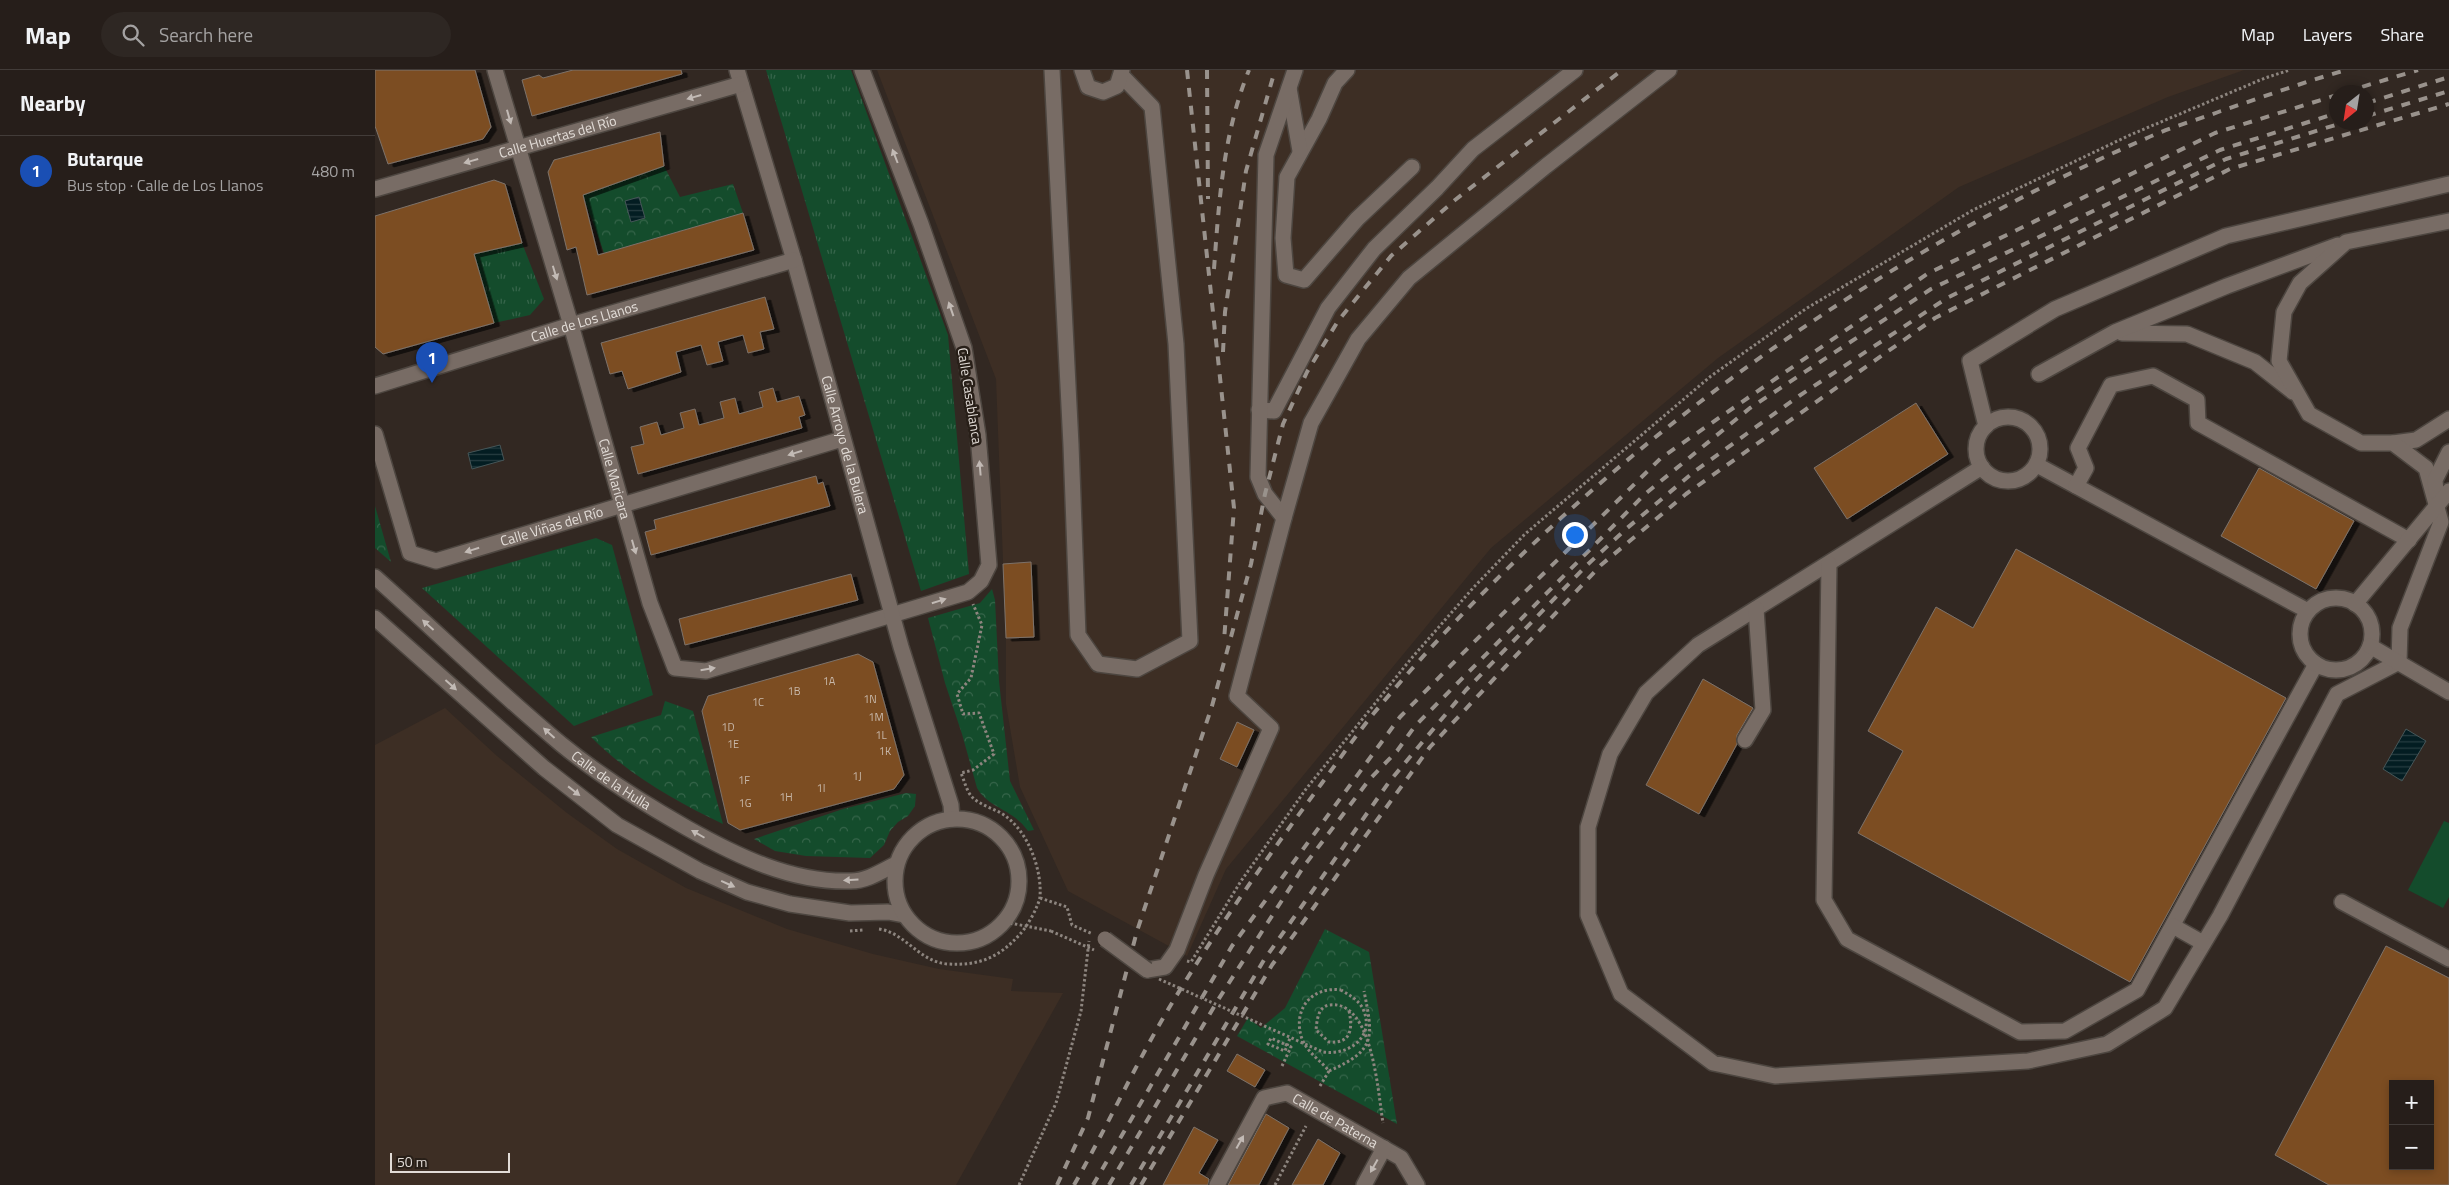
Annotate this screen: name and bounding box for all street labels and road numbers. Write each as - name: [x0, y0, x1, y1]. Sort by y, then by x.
- street label: Calle Huertas del Río: [496, 109, 619, 163]
- street label: Calle de Los Llanos: [528, 295, 640, 347]
- street label: Calle Casablanca: [952, 346, 989, 446]
- street label: Calle Arroyo de la Bulera: [816, 373, 875, 516]
- street label: Calle Maricara: [594, 436, 637, 521]
- street label: Calle Viñas del Río: [497, 500, 606, 551]
- street label: Calle de la Hulla: [567, 745, 655, 815]
- street label: Calle de Paterna: [1289, 1087, 1382, 1153]

